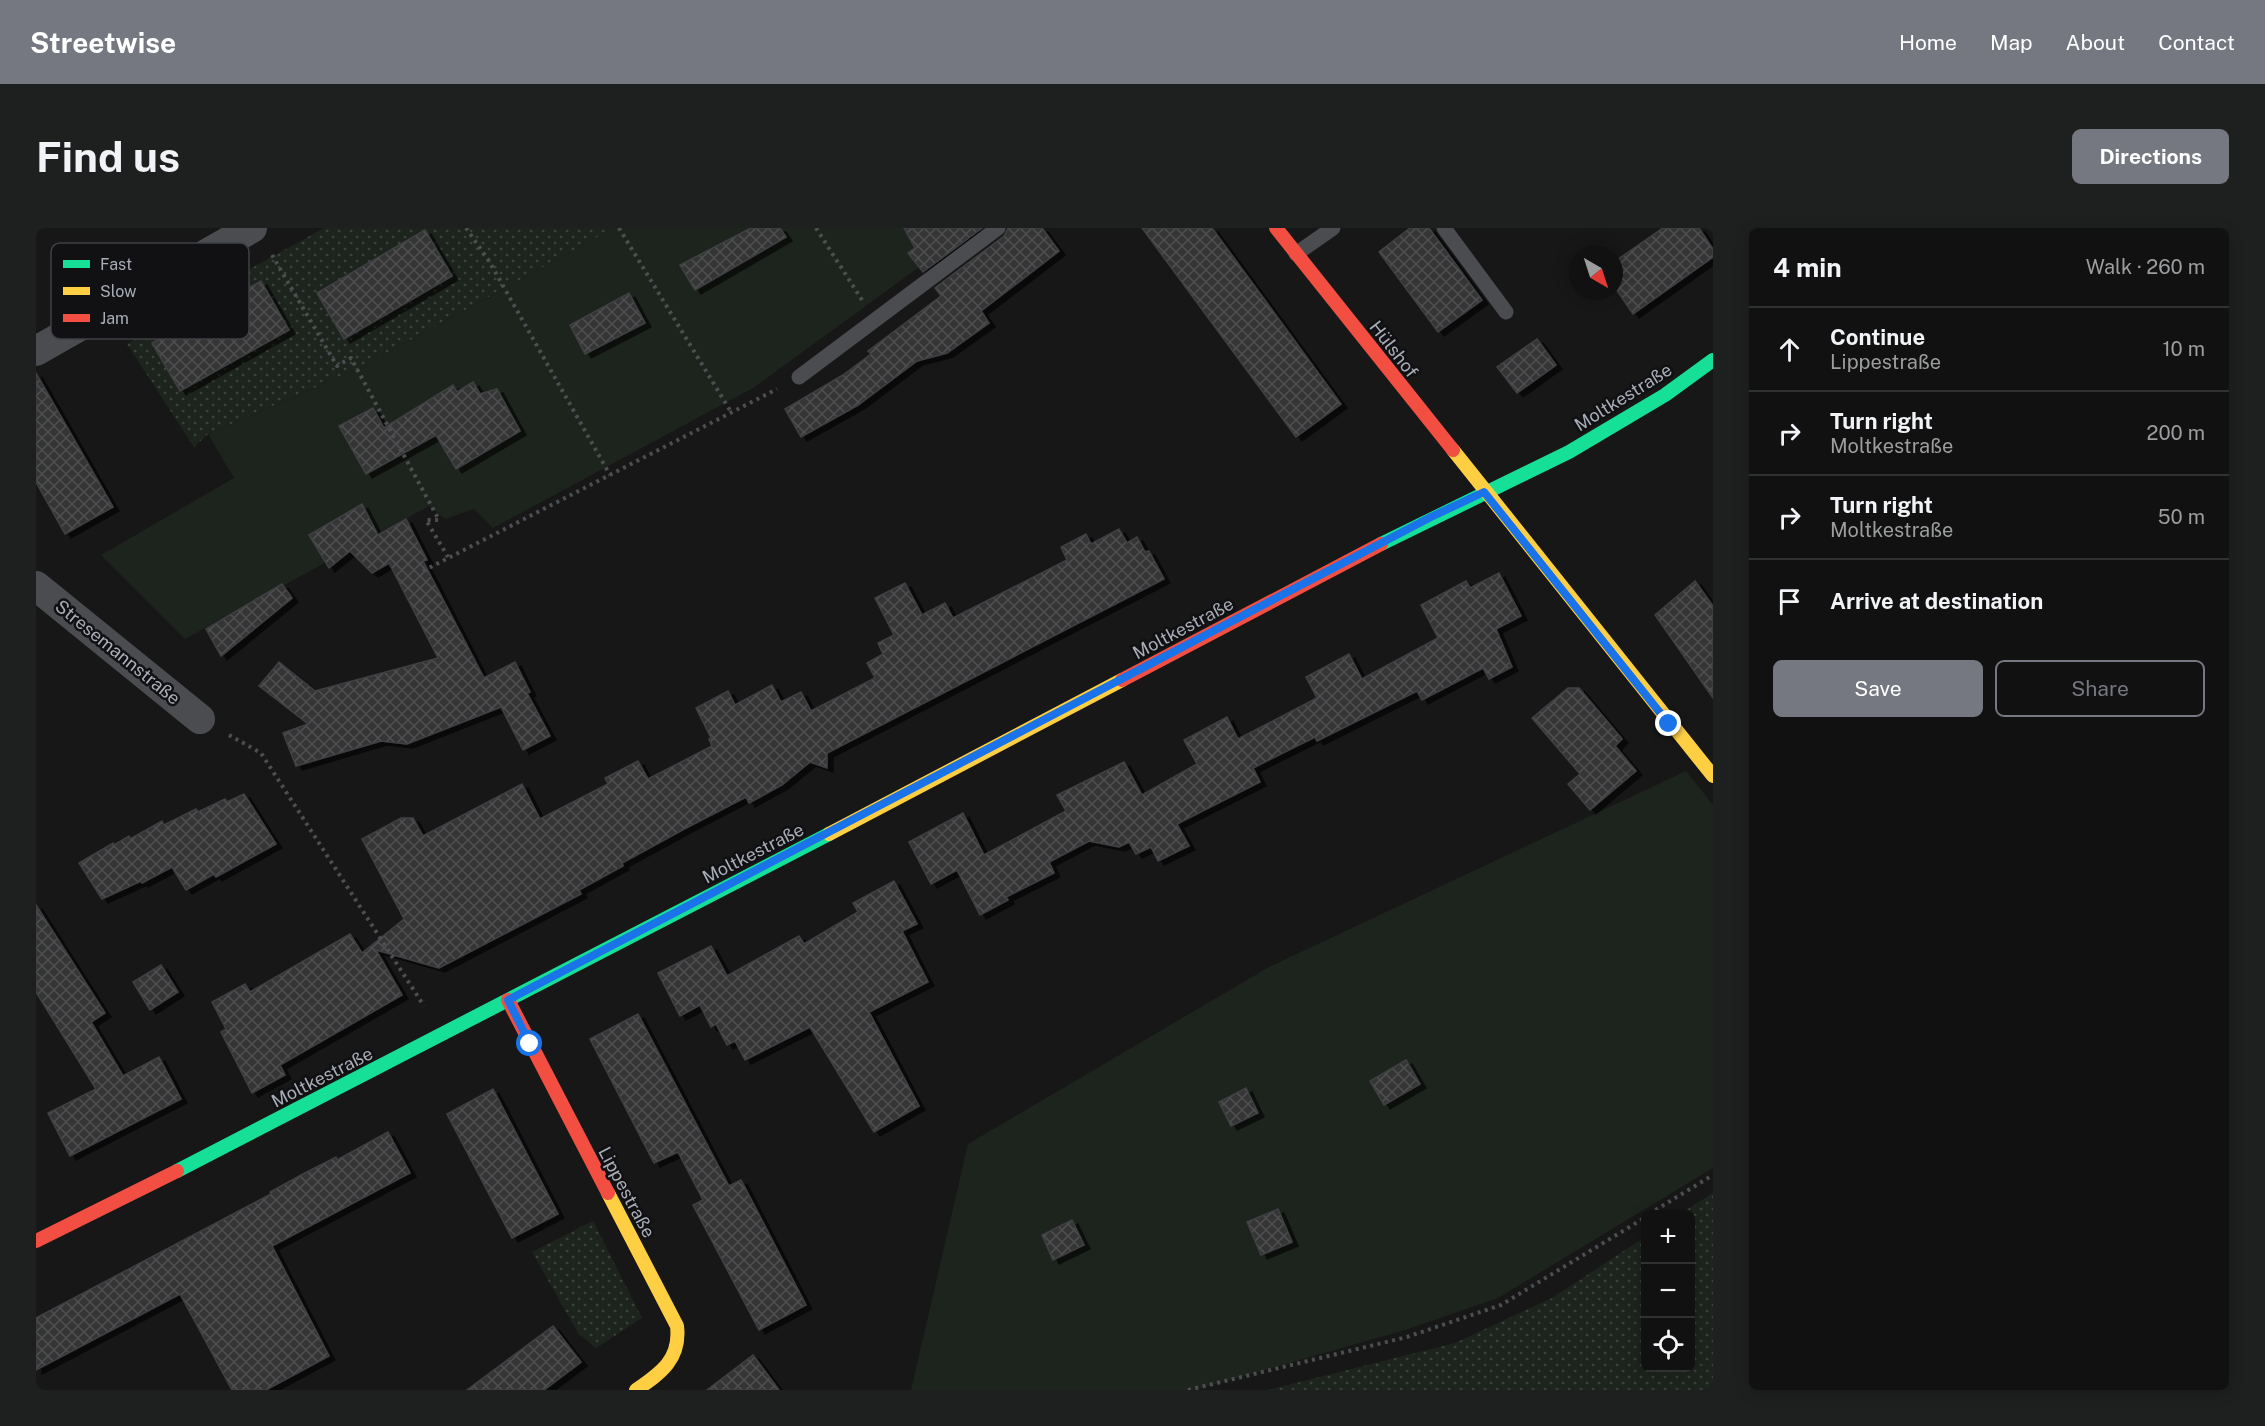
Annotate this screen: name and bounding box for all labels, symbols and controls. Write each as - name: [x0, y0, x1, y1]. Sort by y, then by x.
- text: Streetwise: [30, 26, 176, 59]
- text: Home: [1899, 30, 1957, 55]
- text: Map: [1990, 30, 2033, 55]
- text: About: [2066, 30, 2125, 55]
- text: Contact: [2158, 30, 2235, 55]
- button: Directions: [2072, 129, 2229, 184]
- text: Find us: [36, 132, 180, 181]
- legend: [51, 243, 249, 339]
- north arrow: [1569, 246, 1623, 300]
- text: 4 min: [1773, 252, 1842, 283]
- text: Fast: [100, 255, 132, 274]
- text: Walk · 260 m: [2086, 255, 2205, 279]
- text: Slow: [100, 282, 137, 301]
- text: Jam: [100, 309, 129, 328]
- street label: Hülshof: [1365, 317, 1423, 381]
- text: Continue: [1830, 324, 1925, 350]
- icon: ahead: [1773, 333, 1806, 366]
- text: 10 m: [2162, 337, 2205, 361]
- text: Lippestraße: [1830, 350, 1941, 374]
- street label: Moltkestraße: [1570, 359, 1676, 435]
- text: Turn right: [1830, 408, 1933, 434]
- icon: right: [1773, 417, 1806, 450]
- text: 200 m: [2147, 421, 2205, 445]
- text: Moltkestraße: [1830, 434, 1953, 458]
- text: Turn right: [1830, 492, 1933, 518]
- icon: right: [1773, 501, 1806, 534]
- text: 50 m: [2158, 505, 2205, 529]
- text: Moltkestraße: [1830, 518, 1953, 542]
- icon: arrive: [1773, 585, 1806, 618]
- text: Arrive at destination: [1830, 588, 2043, 614]
- street label: Moltkestraße: [1129, 593, 1237, 663]
- street label: Stresemannstraße: [51, 595, 185, 709]
- button: Save: [1773, 660, 1983, 717]
- button: Share: [1995, 660, 2205, 717]
- route end: [1655, 710, 1681, 736]
- street label: Moltkestraße: [699, 818, 807, 888]
- route start: [516, 1030, 542, 1056]
- street label: Moltkestraße: [268, 1042, 376, 1112]
- street label: Lippestraße: [594, 1143, 660, 1241]
- map controls: [1641, 1210, 1695, 1372]
- button: +: [1641, 1210, 1695, 1264]
- button: −: [1641, 1264, 1695, 1318]
- button: locate: [1641, 1318, 1695, 1372]

